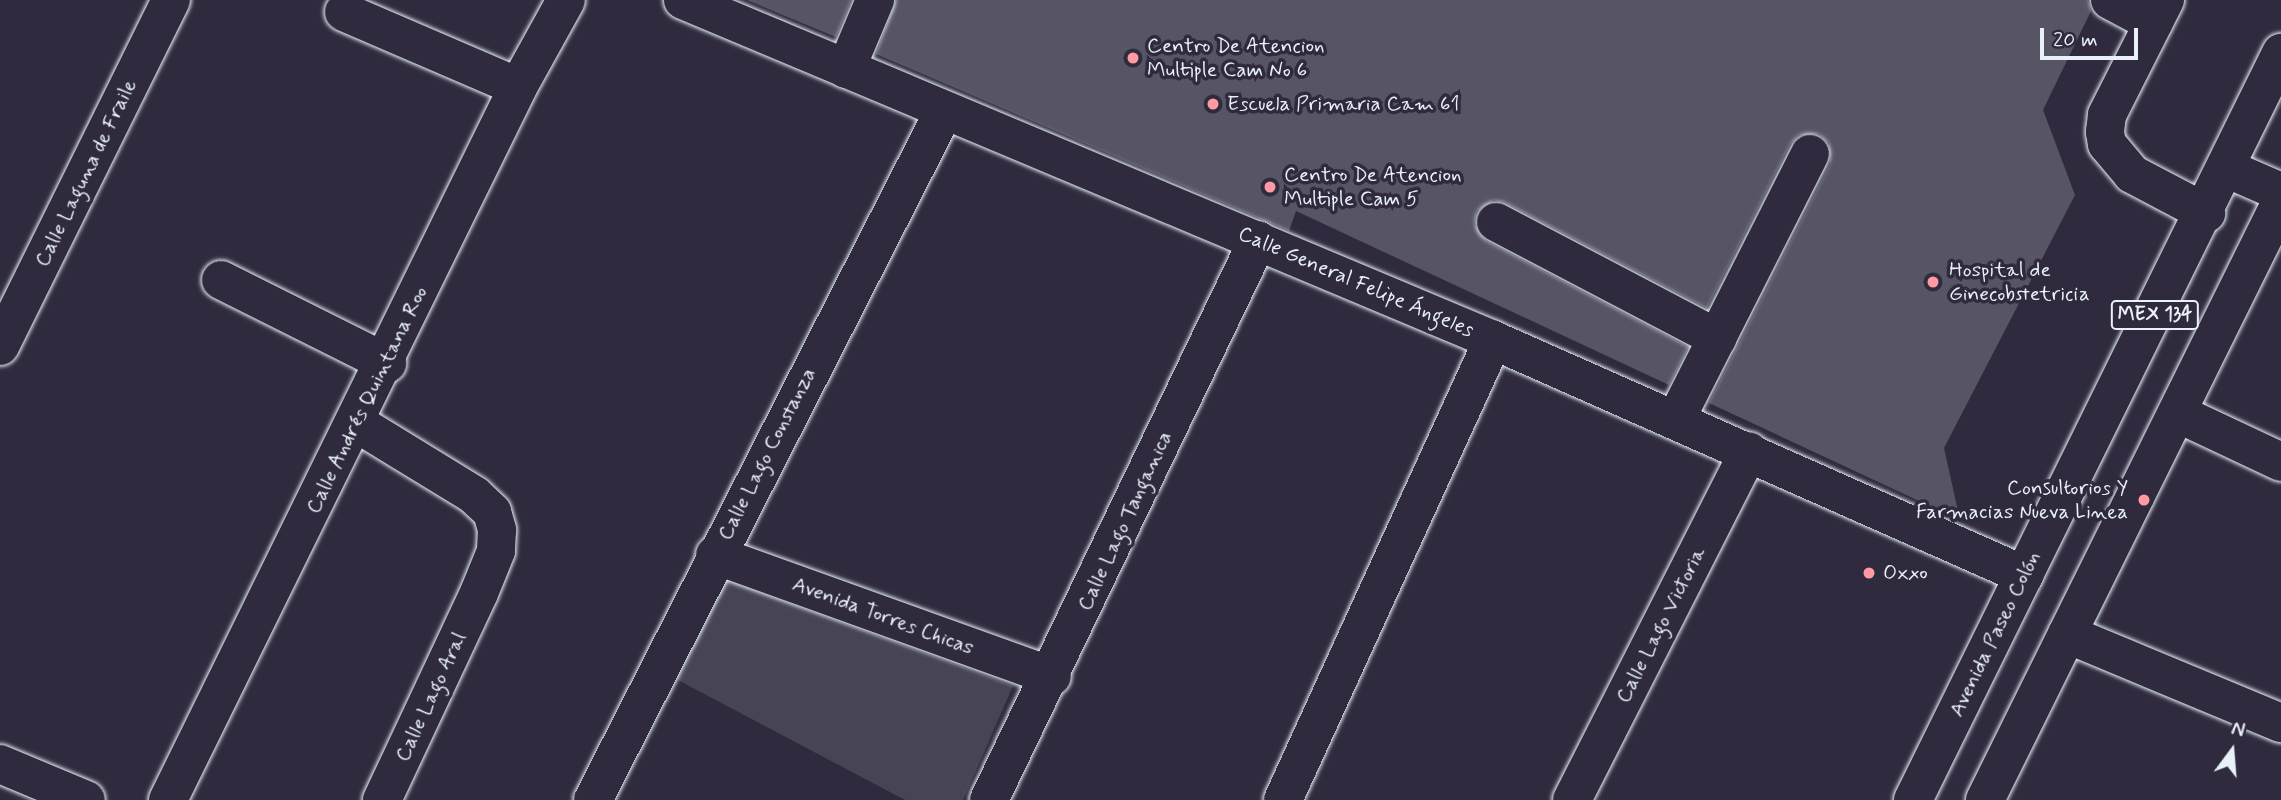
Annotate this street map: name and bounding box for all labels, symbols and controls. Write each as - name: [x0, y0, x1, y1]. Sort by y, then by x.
- scale bar: [2043, 14, 2141, 58]
- text: 20 m: [2053, 26, 2098, 54]
- place label: Centro De Atencion Multiple Cam No 6: [1147, 33, 1326, 83]
- marker: Centro De Atencion Multiple Cam No 6: [1125, 50, 1141, 66]
- street label: Calle Laguna de Fraile: [31, 77, 141, 269]
- place label: Escuela Primaria Cam 61: [1227, 91, 1457, 117]
- marker: Escuela Primaria Cam 61: [1205, 96, 1221, 112]
- place label: Centro De Atencion Multiple Cam 5: [1284, 162, 1463, 212]
- marker: Centro De Atencion Multiple Cam 5: [1262, 179, 1278, 195]
- street label: Calle General Felipe Ángeles: [1234, 221, 1478, 343]
- place label: Hospital de Ginecobstetricia: [1949, 257, 2090, 307]
- marker: Hospital de Ginecobstetricia: [1923, 272, 1943, 292]
- street label: Calle Andrés Quintana Roo: [303, 287, 431, 513]
- road number: MEX 134: [2110, 300, 2200, 330]
- street label: Calle Lago Constanza: [712, 363, 822, 545]
- street label: Calle Lago Tanganica: [1074, 431, 1176, 611]
- place label: Consultorios Y Farmacias Nueva Linea: [1912, 475, 2128, 525]
- marker: Consultorios Y Farmacias Nueva Linea: [2134, 490, 2154, 510]
- street label: Calle Lago Victoria: [1612, 545, 1710, 705]
- street label: Avenida Paseo Colón: [1944, 548, 2046, 720]
- place label: Oxxo: [1883, 560, 1928, 586]
- marker: Oxxo: [1861, 565, 1877, 581]
- street label: Avenida Torres Chicas: [786, 571, 980, 661]
- street label: Calle Lago Aral: [391, 630, 471, 764]
- north arrow: [2197, 716, 2267, 786]
- text: N: [2228, 717, 2247, 744]

